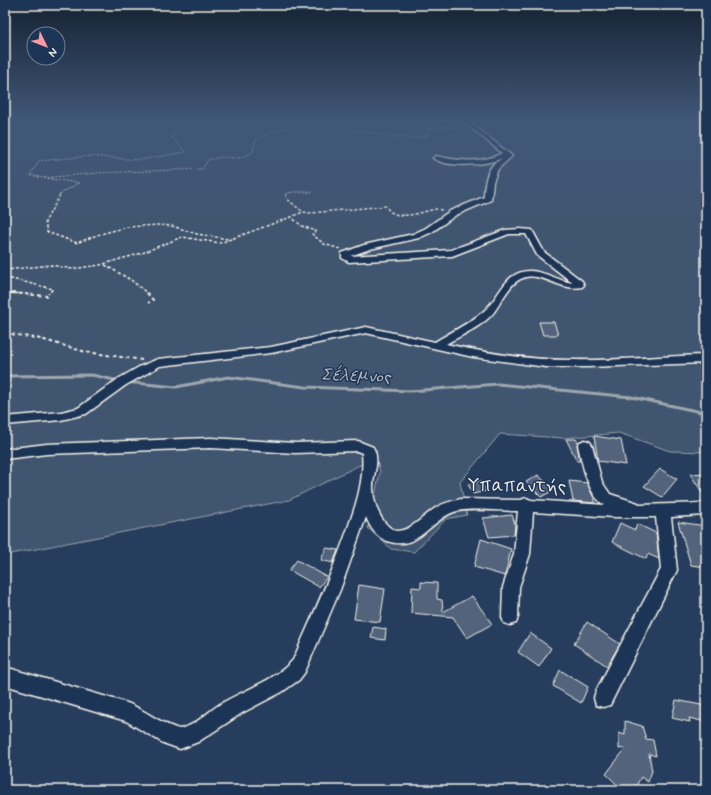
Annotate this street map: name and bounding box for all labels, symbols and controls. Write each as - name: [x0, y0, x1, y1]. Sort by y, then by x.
- north arrow: [26, 26, 66, 66]
- text: N: [45, 45, 60, 60]
- water label: Σέλεμνος: [321, 364, 393, 388]
- street label: Υπαπαντής: [467, 473, 567, 499]

